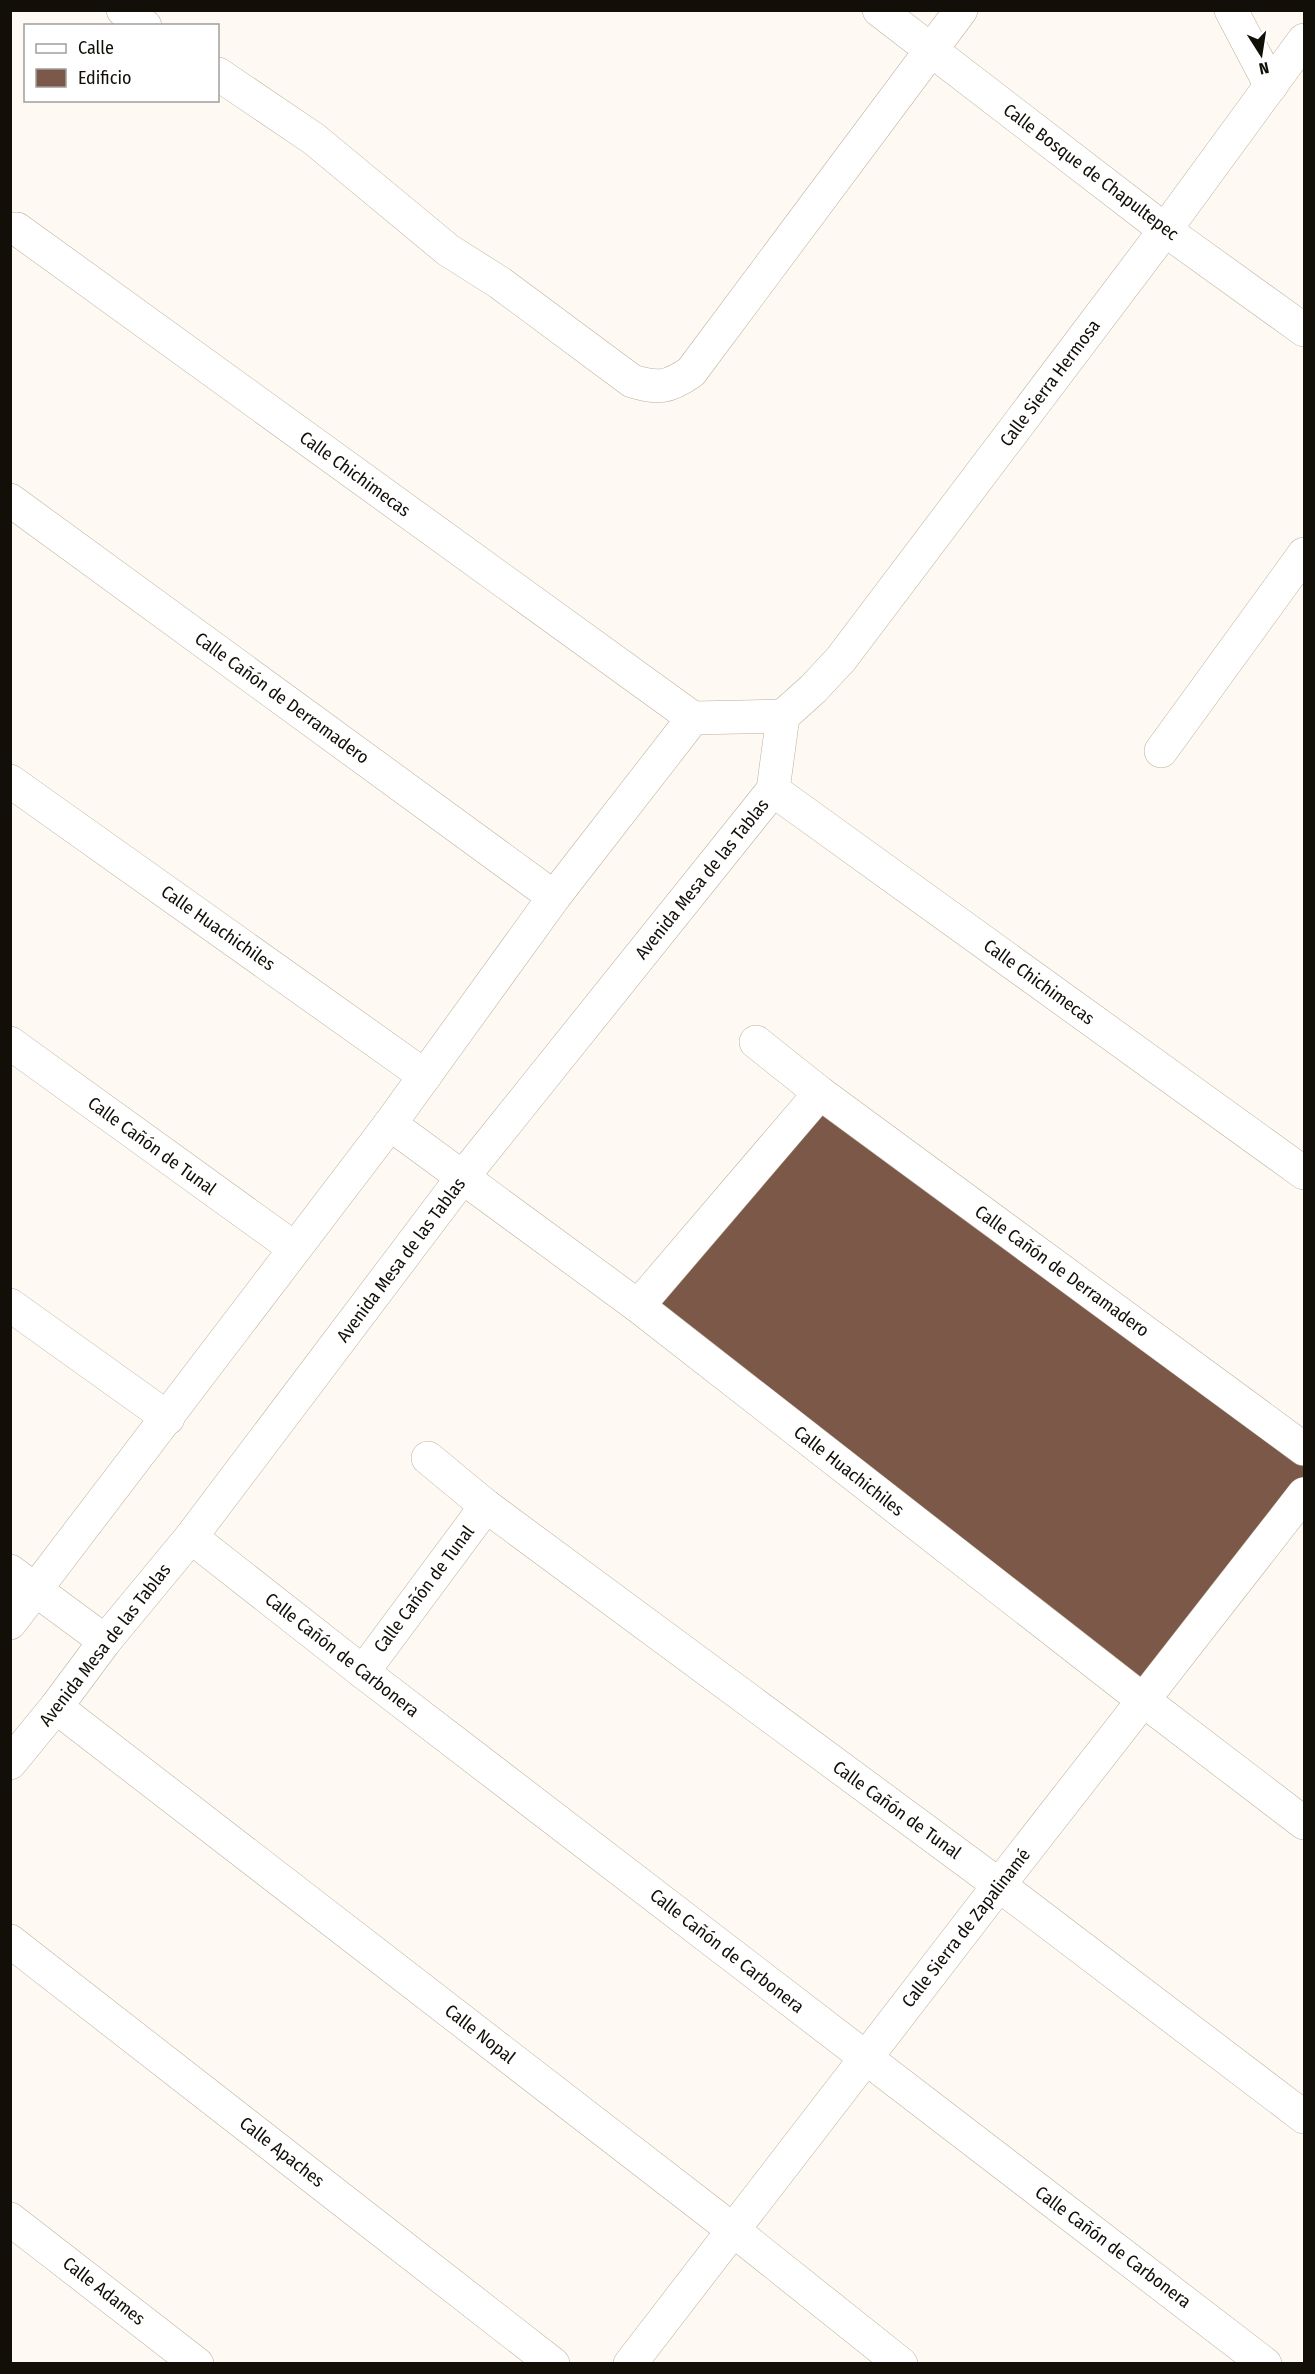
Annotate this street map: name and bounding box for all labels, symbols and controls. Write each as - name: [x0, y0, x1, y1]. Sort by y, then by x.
- legend: [24, 24, 219, 102]
- north arrow: [1231, 24, 1291, 84]
- text: Calle: [78, 37, 114, 59]
- text: N: [1257, 58, 1271, 78]
- text: Edificio: [78, 67, 131, 89]
- street label: Calle Bosque de Chapultepec: [999, 99, 1183, 245]
- street label: Calle Sierra Hermosa: [995, 315, 1105, 451]
- street label: Calle Chichimecas: [295, 426, 415, 522]
- street label: Calle Cañón de Derramadero: [191, 627, 373, 769]
- street label: Avenida Mesa de las Tablas: [630, 794, 774, 964]
- street label: Calle Huachichiles: [157, 881, 279, 976]
- street label: Calle Chichimecas: [979, 934, 1099, 1030]
- street label: Calle Cañón de Tunal: [84, 1092, 221, 1200]
- street label: Avenida Mesa de las Tablas: [332, 1173, 470, 1347]
- street label: Calle Cañón de Derramadero: [971, 1200, 1153, 1342]
- street label: Calle Huachichiles: [789, 1421, 909, 1521]
- street label: Calle Cañón de Tunal: [369, 1521, 479, 1657]
- street label: Avenida Mesa de las Tablas: [35, 1559, 175, 1731]
- street label: Calle Cañón de Carbonera: [261, 1588, 424, 1722]
- street label: Calle Cañón de Tunal: [829, 1756, 966, 1864]
- street label: Calle Sierra de Zapalinamé: [897, 1844, 1035, 2012]
- street label: Calle Cañón de Carbonera: [646, 1884, 809, 2018]
- street label: Calle Nopal: [440, 2000, 520, 2068]
- street label: Calle Apaches: [235, 2112, 329, 2192]
- street label: Calle Cañón de Carbonera: [1031, 2181, 1195, 2313]
- street label: Calle Adames: [58, 2252, 150, 2330]

